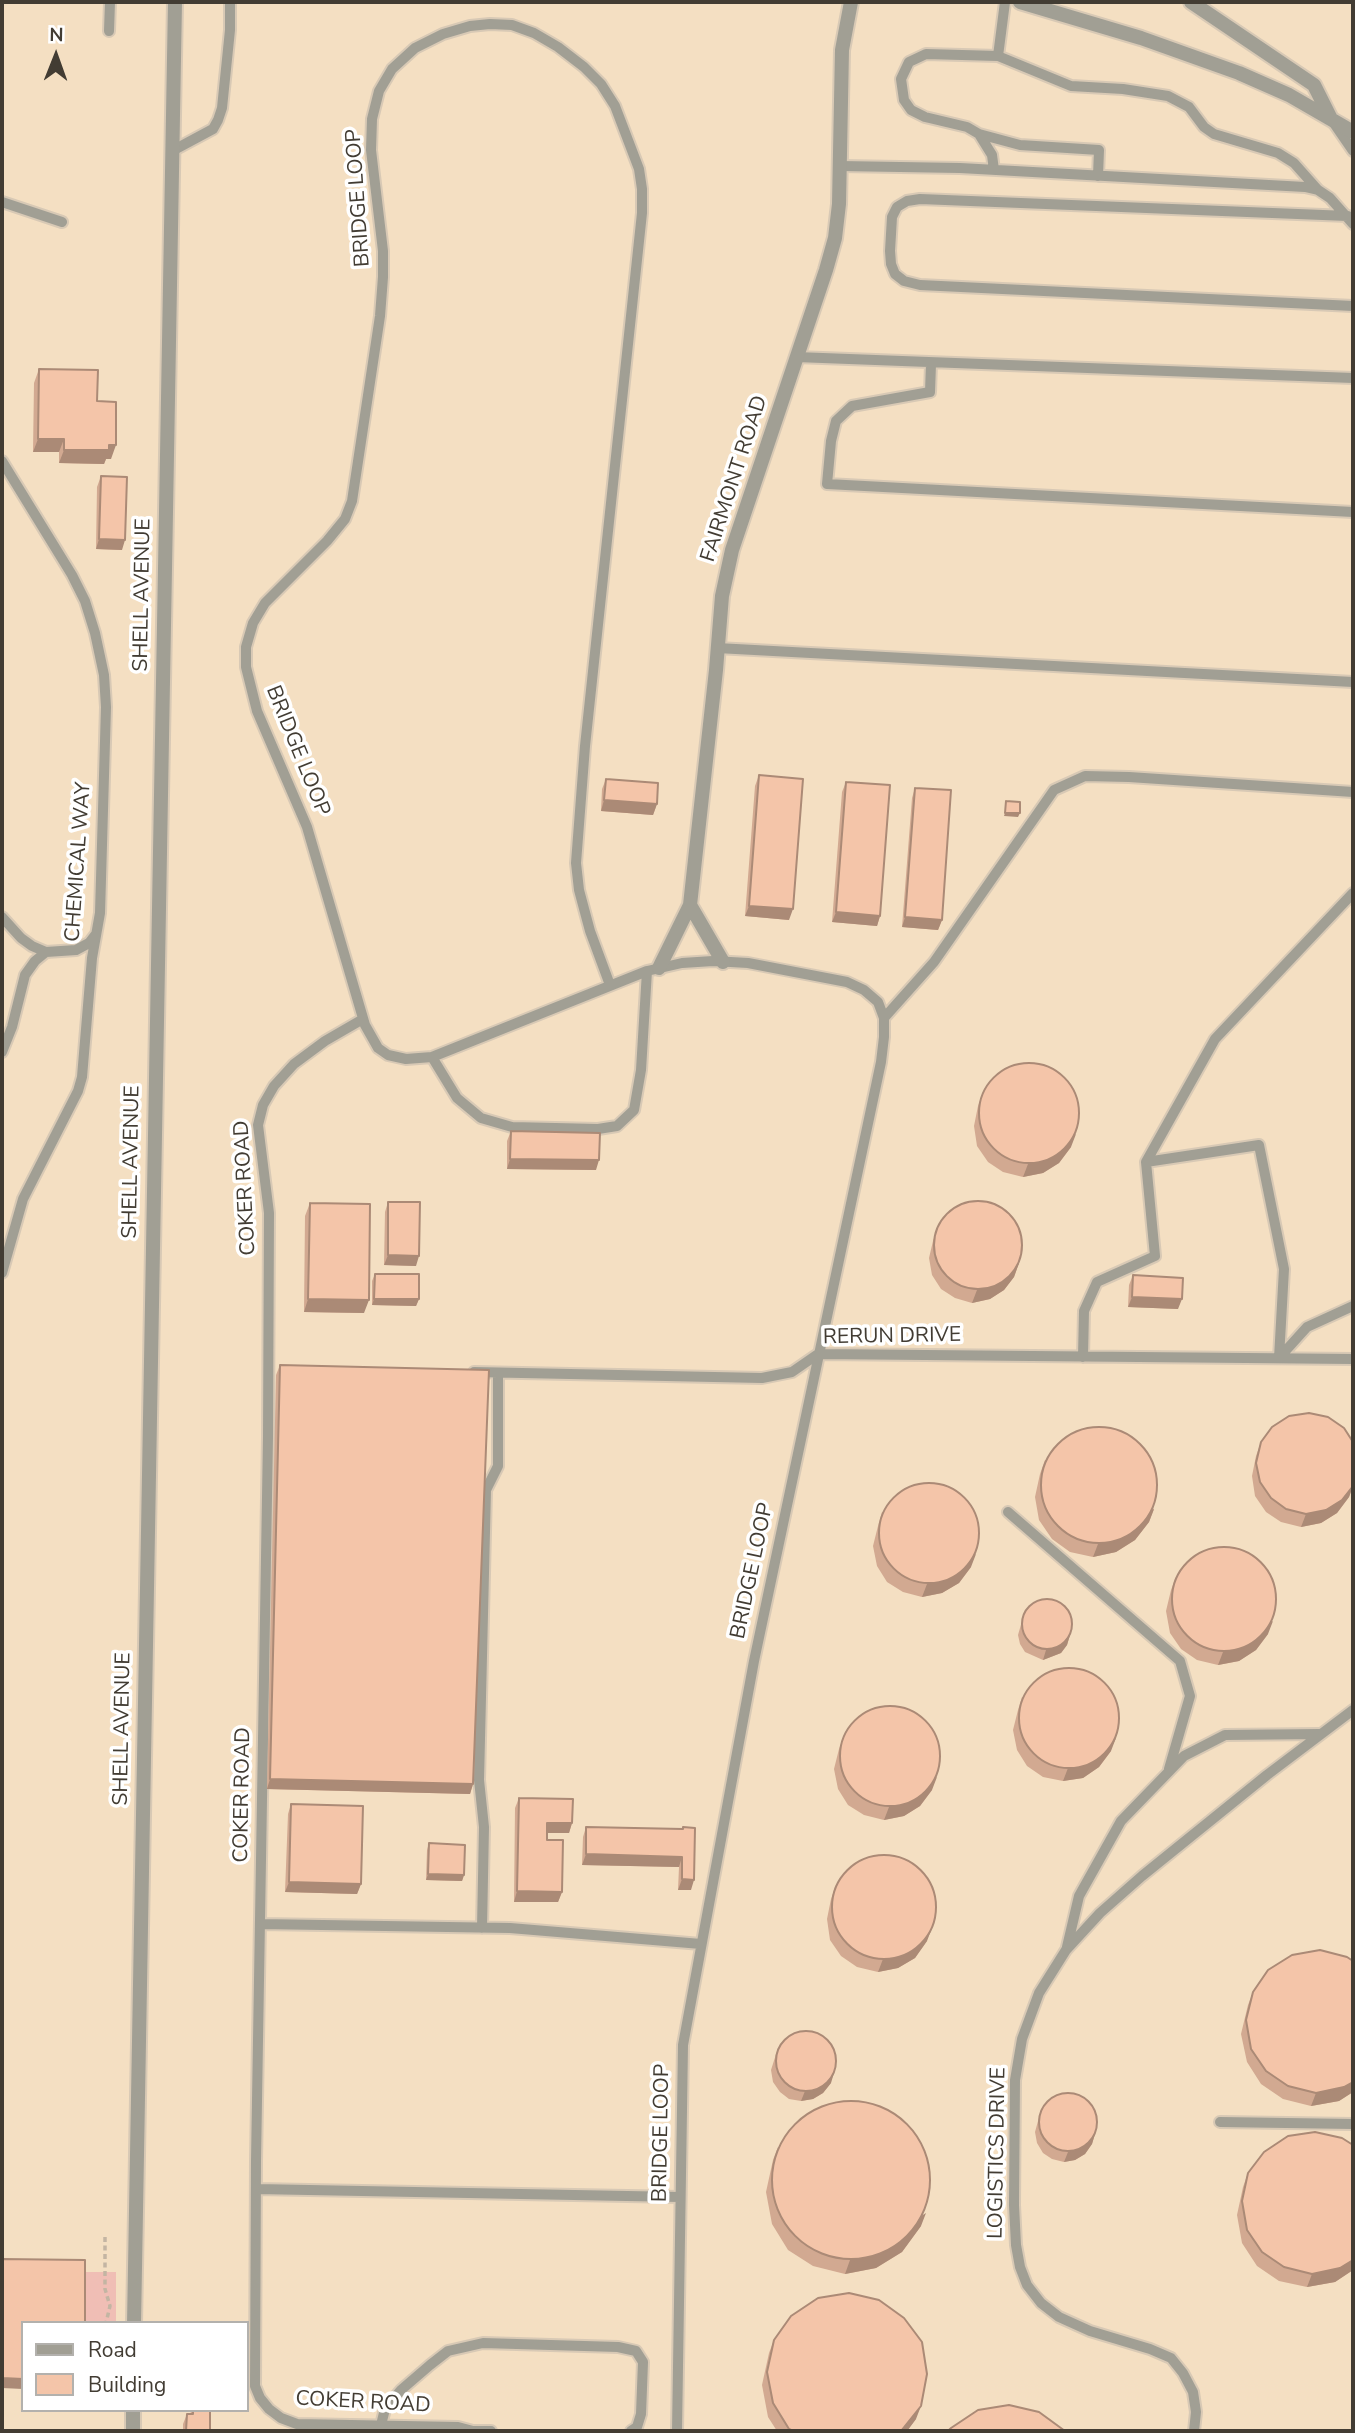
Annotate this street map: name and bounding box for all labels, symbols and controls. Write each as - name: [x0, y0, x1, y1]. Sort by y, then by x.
- north arrow: [21, 21, 91, 91]
- text: N: [49, 22, 64, 48]
- street label: BRIDGE LOOP: [342, 128, 376, 268]
- street label: FAIRMONT ROAD: [696, 393, 774, 565]
- street label: SHELL AVENUE: [129, 518, 157, 672]
- street label: BRIDGE LOOP: [259, 682, 335, 820]
- street label: CHEMICAL WAY: [61, 781, 97, 943]
- street label: SHELL AVENUE: [118, 1085, 146, 1239]
- street label: COKER ROAD: [230, 1120, 262, 1256]
- street label: RERUN DRIVE: [823, 1323, 961, 1351]
- street label: BRIDGE LOOP: [726, 1501, 780, 1641]
- street label: SHELL AVENUE: [109, 1652, 137, 1806]
- street label: COKER ROAD: [229, 1727, 257, 1863]
- street label: BRIDGE LOOP: [648, 2064, 676, 2202]
- street label: LOGISTICS DRIVE: [984, 2067, 1012, 2239]
- legend: [21, 2321, 248, 2412]
- text: Road: [88, 2336, 137, 2364]
- text: Building: [88, 2371, 166, 2399]
- street label: COKER ROAD: [295, 2387, 431, 2419]

